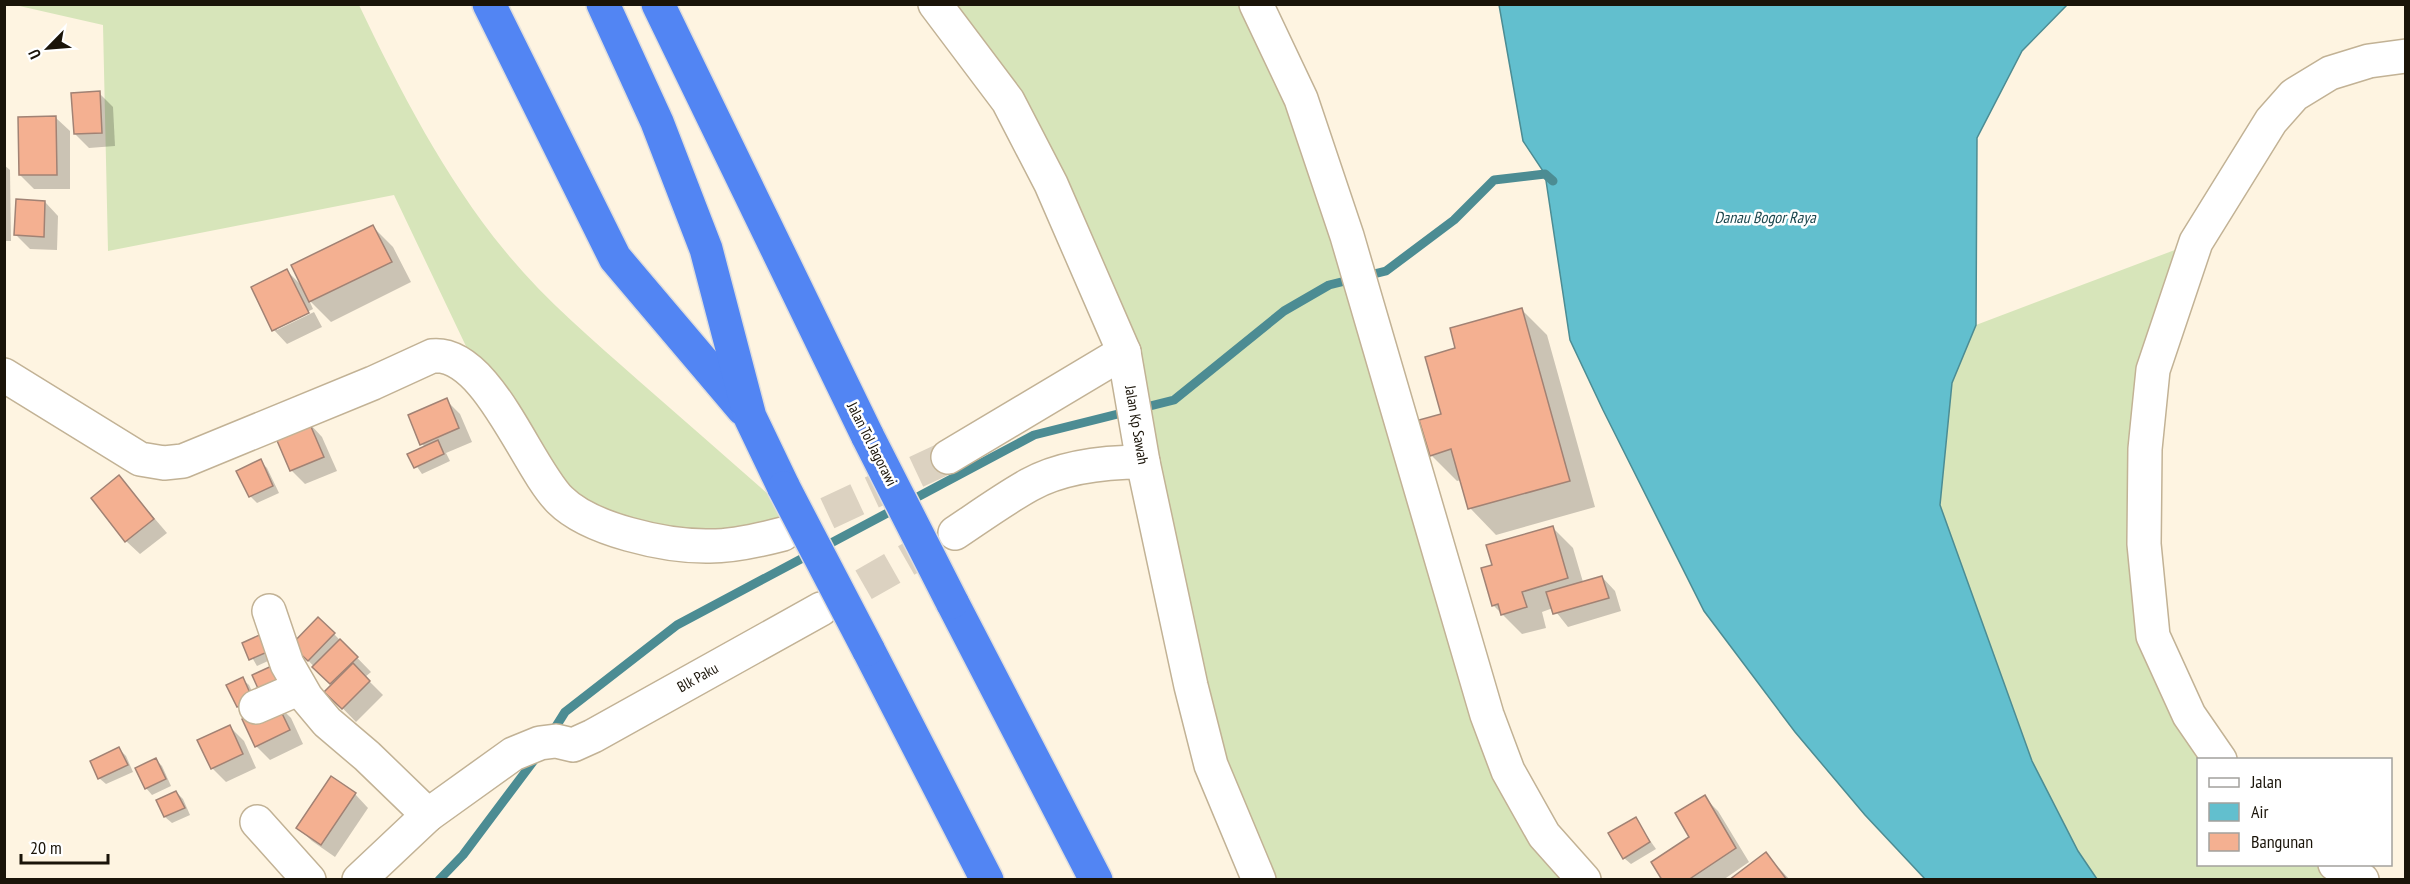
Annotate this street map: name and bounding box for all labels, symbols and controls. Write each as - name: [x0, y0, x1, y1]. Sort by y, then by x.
- north arrow: [18, 18, 78, 78]
- text: U: [24, 46, 45, 62]
- water label: Danau Bogor Raya: [1714, 207, 1817, 227]
- street label: Jalan Kp Sawah: [1121, 383, 1153, 466]
- street label: Jalan Tol Jagorawi: [843, 398, 902, 489]
- street label: Blk Paku: [674, 658, 721, 696]
- legend: [2197, 758, 2392, 866]
- text: Jalan: [2250, 770, 2282, 793]
- text: Air: [2251, 800, 2268, 823]
- scale bar: [21, 827, 108, 865]
- text: Bangunan: [2251, 830, 2313, 853]
- text: 20 m: [30, 836, 62, 859]

